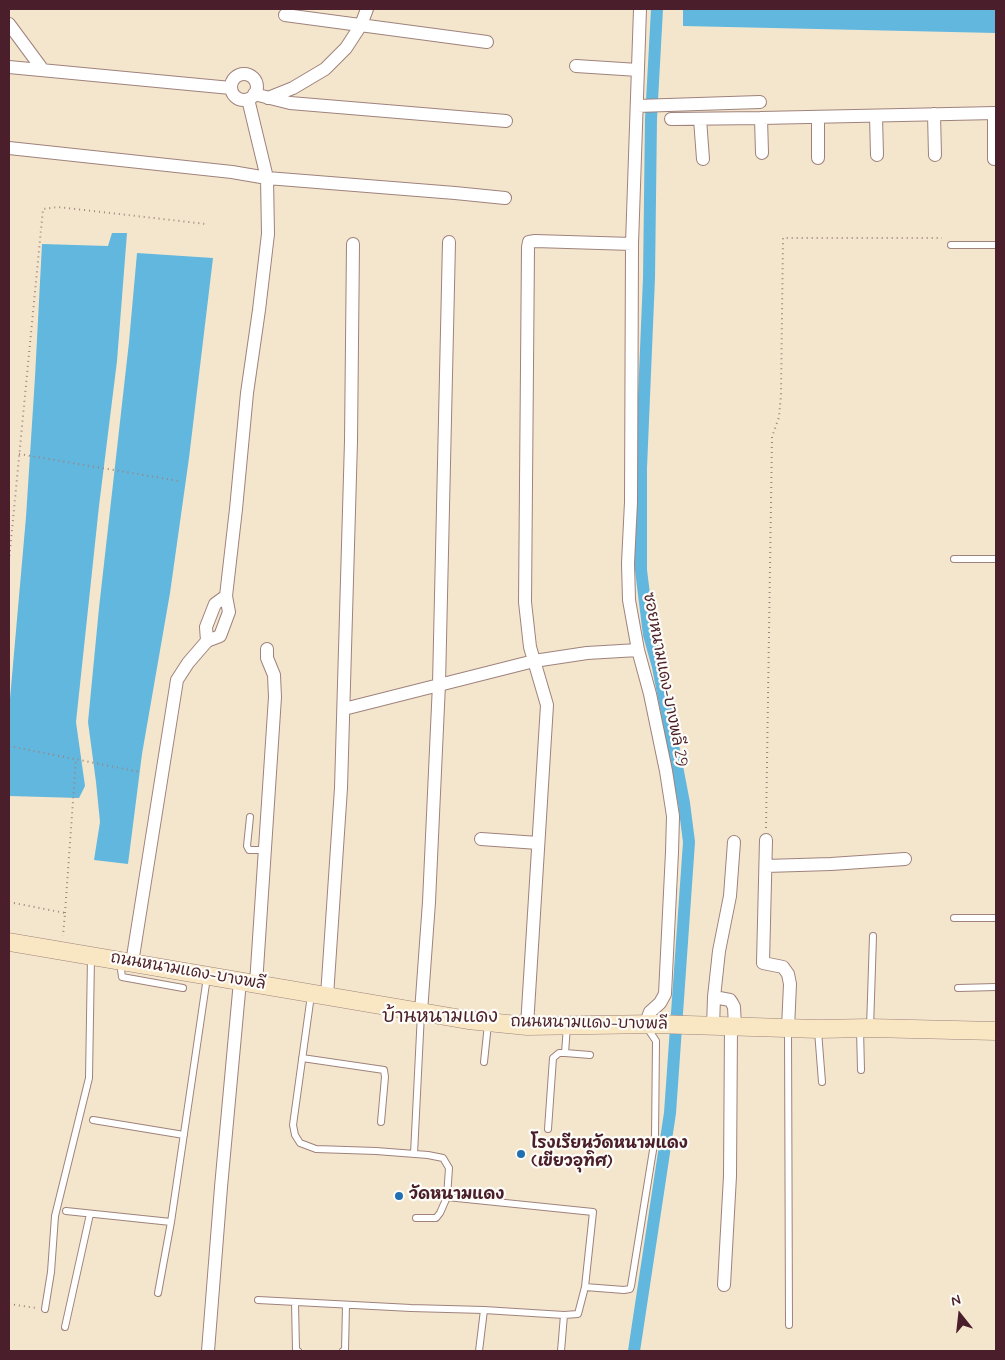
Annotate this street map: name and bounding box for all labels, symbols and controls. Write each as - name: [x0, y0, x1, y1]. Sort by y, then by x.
- street label: ซอยหนามแดง-บางพลี 29: [638, 591, 690, 769]
- street label: ถนนหนามแดง-บางพลี: [109, 949, 267, 995]
- district label: บ้านหนามแดง: [382, 1007, 498, 1029]
- street label: ถนนหนามแดง-บางพลี: [510, 1013, 668, 1035]
- place label: โรงเรียนวัดหนามแดง (เขียวอุทิศ): [531, 1135, 688, 1173]
- marker: โรงเรียนวัดหนามแดง (เขียวอุทิศ): [515, 1148, 527, 1160]
- place label: วัดหนามแดง: [409, 1186, 504, 1206]
- marker: วัดหนามแดง: [393, 1190, 405, 1202]
- north arrow: [935, 1290, 985, 1340]
- text: N: [949, 1291, 963, 1311]

